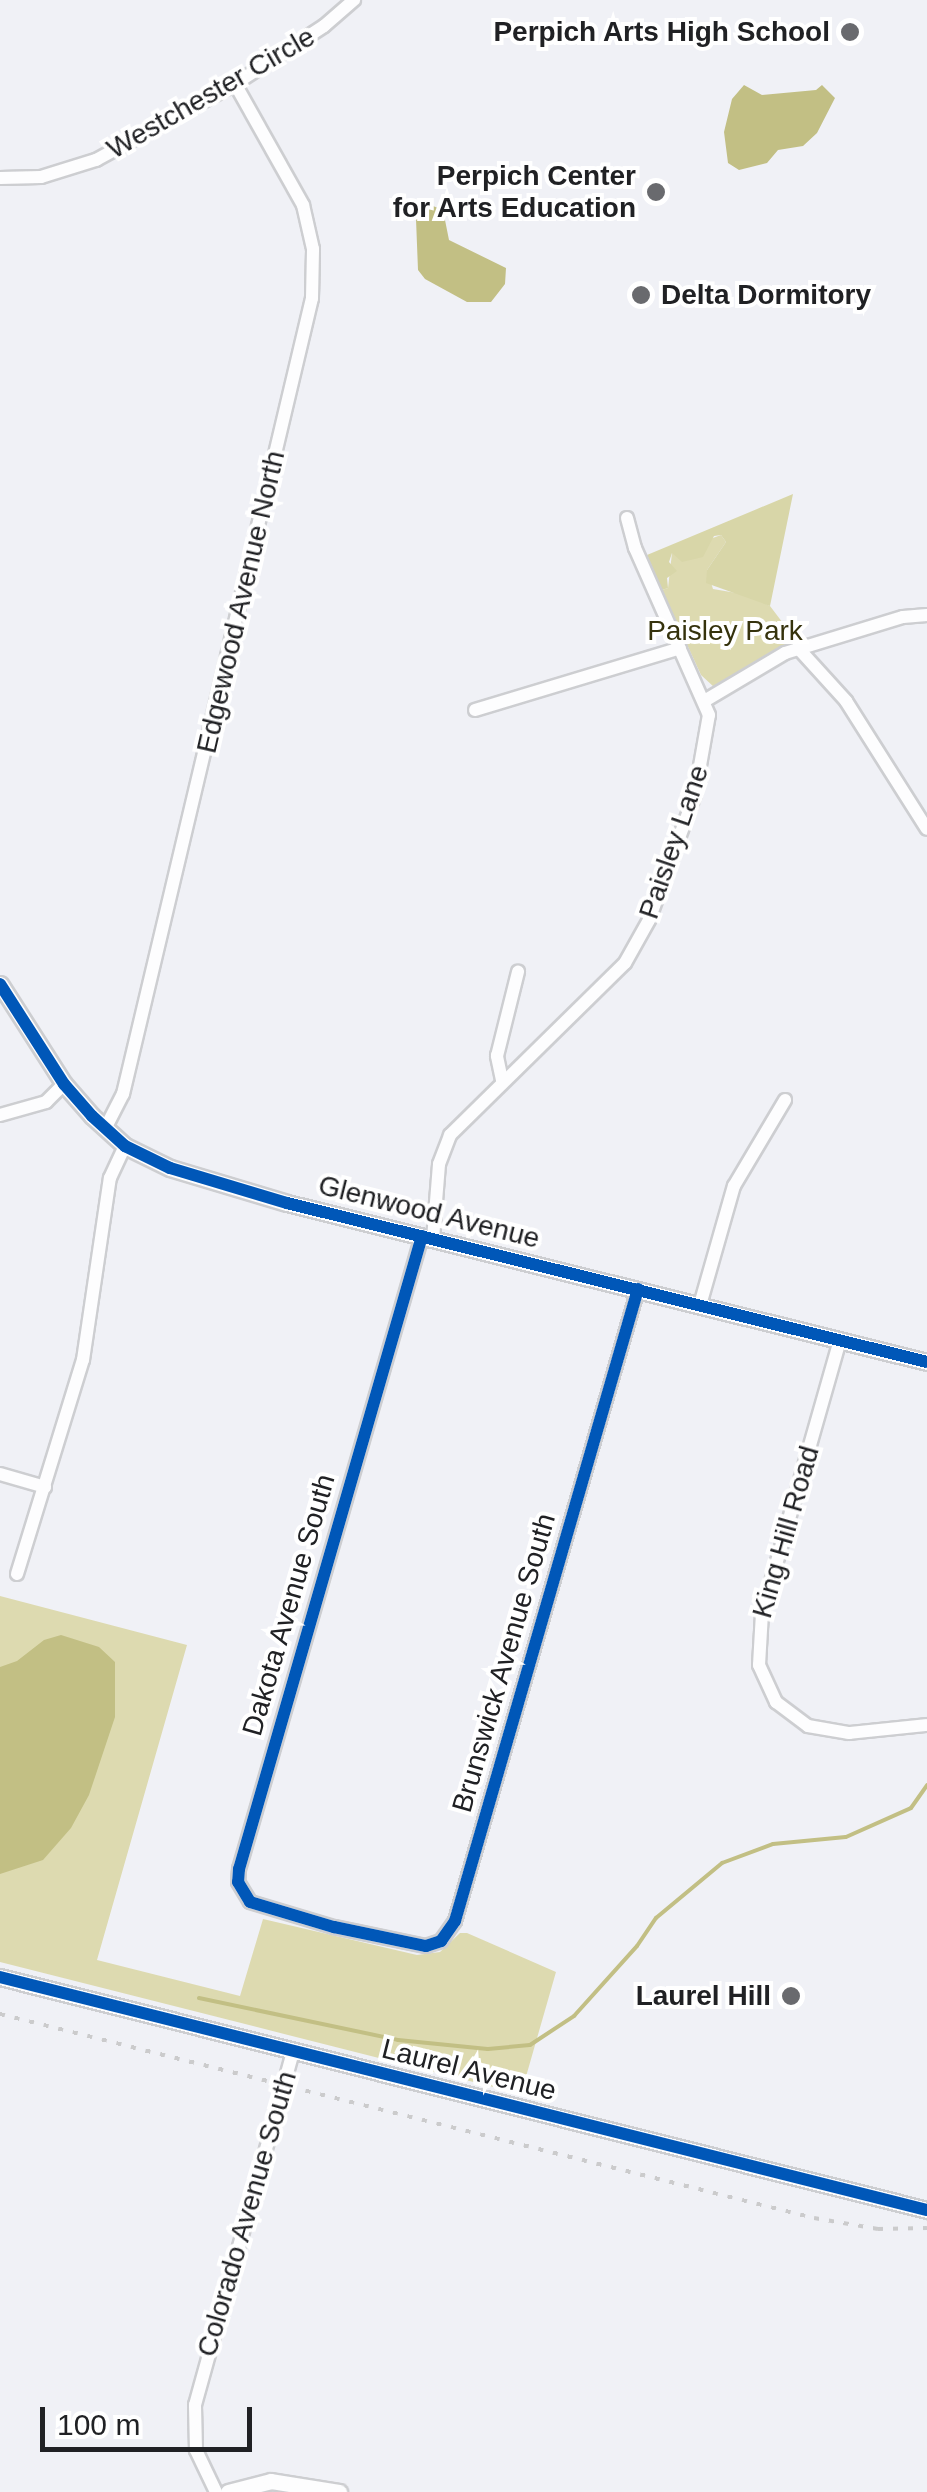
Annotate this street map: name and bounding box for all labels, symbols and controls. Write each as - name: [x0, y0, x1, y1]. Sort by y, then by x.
- place label: Perpich Arts High School: [492, 15, 830, 49]
- street label: Westchester Circle: [101, 20, 321, 166]
- marker: Perpich Arts High School: [839, 21, 861, 43]
- place label: Perpich Center for Arts Education: [392, 159, 636, 225]
- marker: Perpich Center for Arts Education: [645, 181, 667, 203]
- place label: Delta Dormitory: [661, 278, 871, 312]
- marker: Delta Dormitory: [630, 284, 652, 306]
- street label: Edgewood Avenue North: [190, 447, 292, 757]
- park label: Paisley Park: [647, 614, 803, 648]
- street label: Paisley Lane: [632, 761, 716, 923]
- street label: Glenwood Avenue: [314, 1168, 544, 1256]
- street label: King Hill Road: [745, 1442, 827, 1622]
- street label: Dakota Avenue South: [235, 1470, 343, 1740]
- street label: Brunswick Avenue South: [445, 1509, 563, 1817]
- place label: Laurel Hill: [636, 1979, 771, 2013]
- marker: Laurel Hill: [780, 1985, 802, 2007]
- street label: Laurel Avenue: [378, 2032, 560, 2108]
- street label: Colorado Avenue South: [190, 2067, 304, 2361]
- scale bar: [45, 2387, 258, 2449]
- text: 100 m: [57, 2408, 140, 2441]

